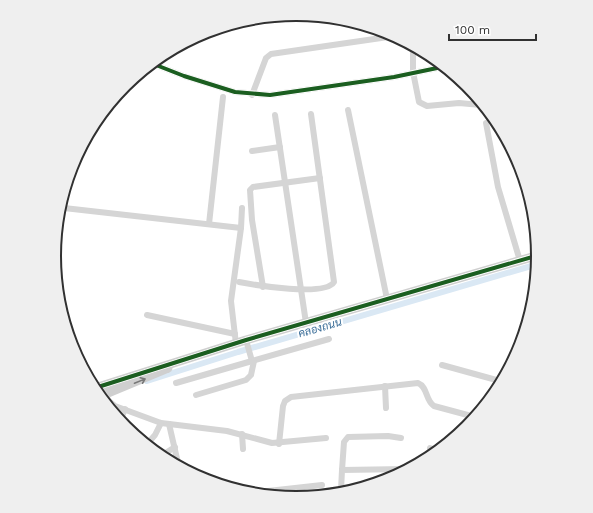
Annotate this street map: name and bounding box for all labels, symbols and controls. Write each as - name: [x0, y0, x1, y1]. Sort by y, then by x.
- scale bar: [449, 16, 536, 42]
- text: 100 m: [455, 23, 490, 37]
- water label: คลองถนน: [297, 316, 343, 340]
- one-way arrow: [133, 377, 145, 385]

